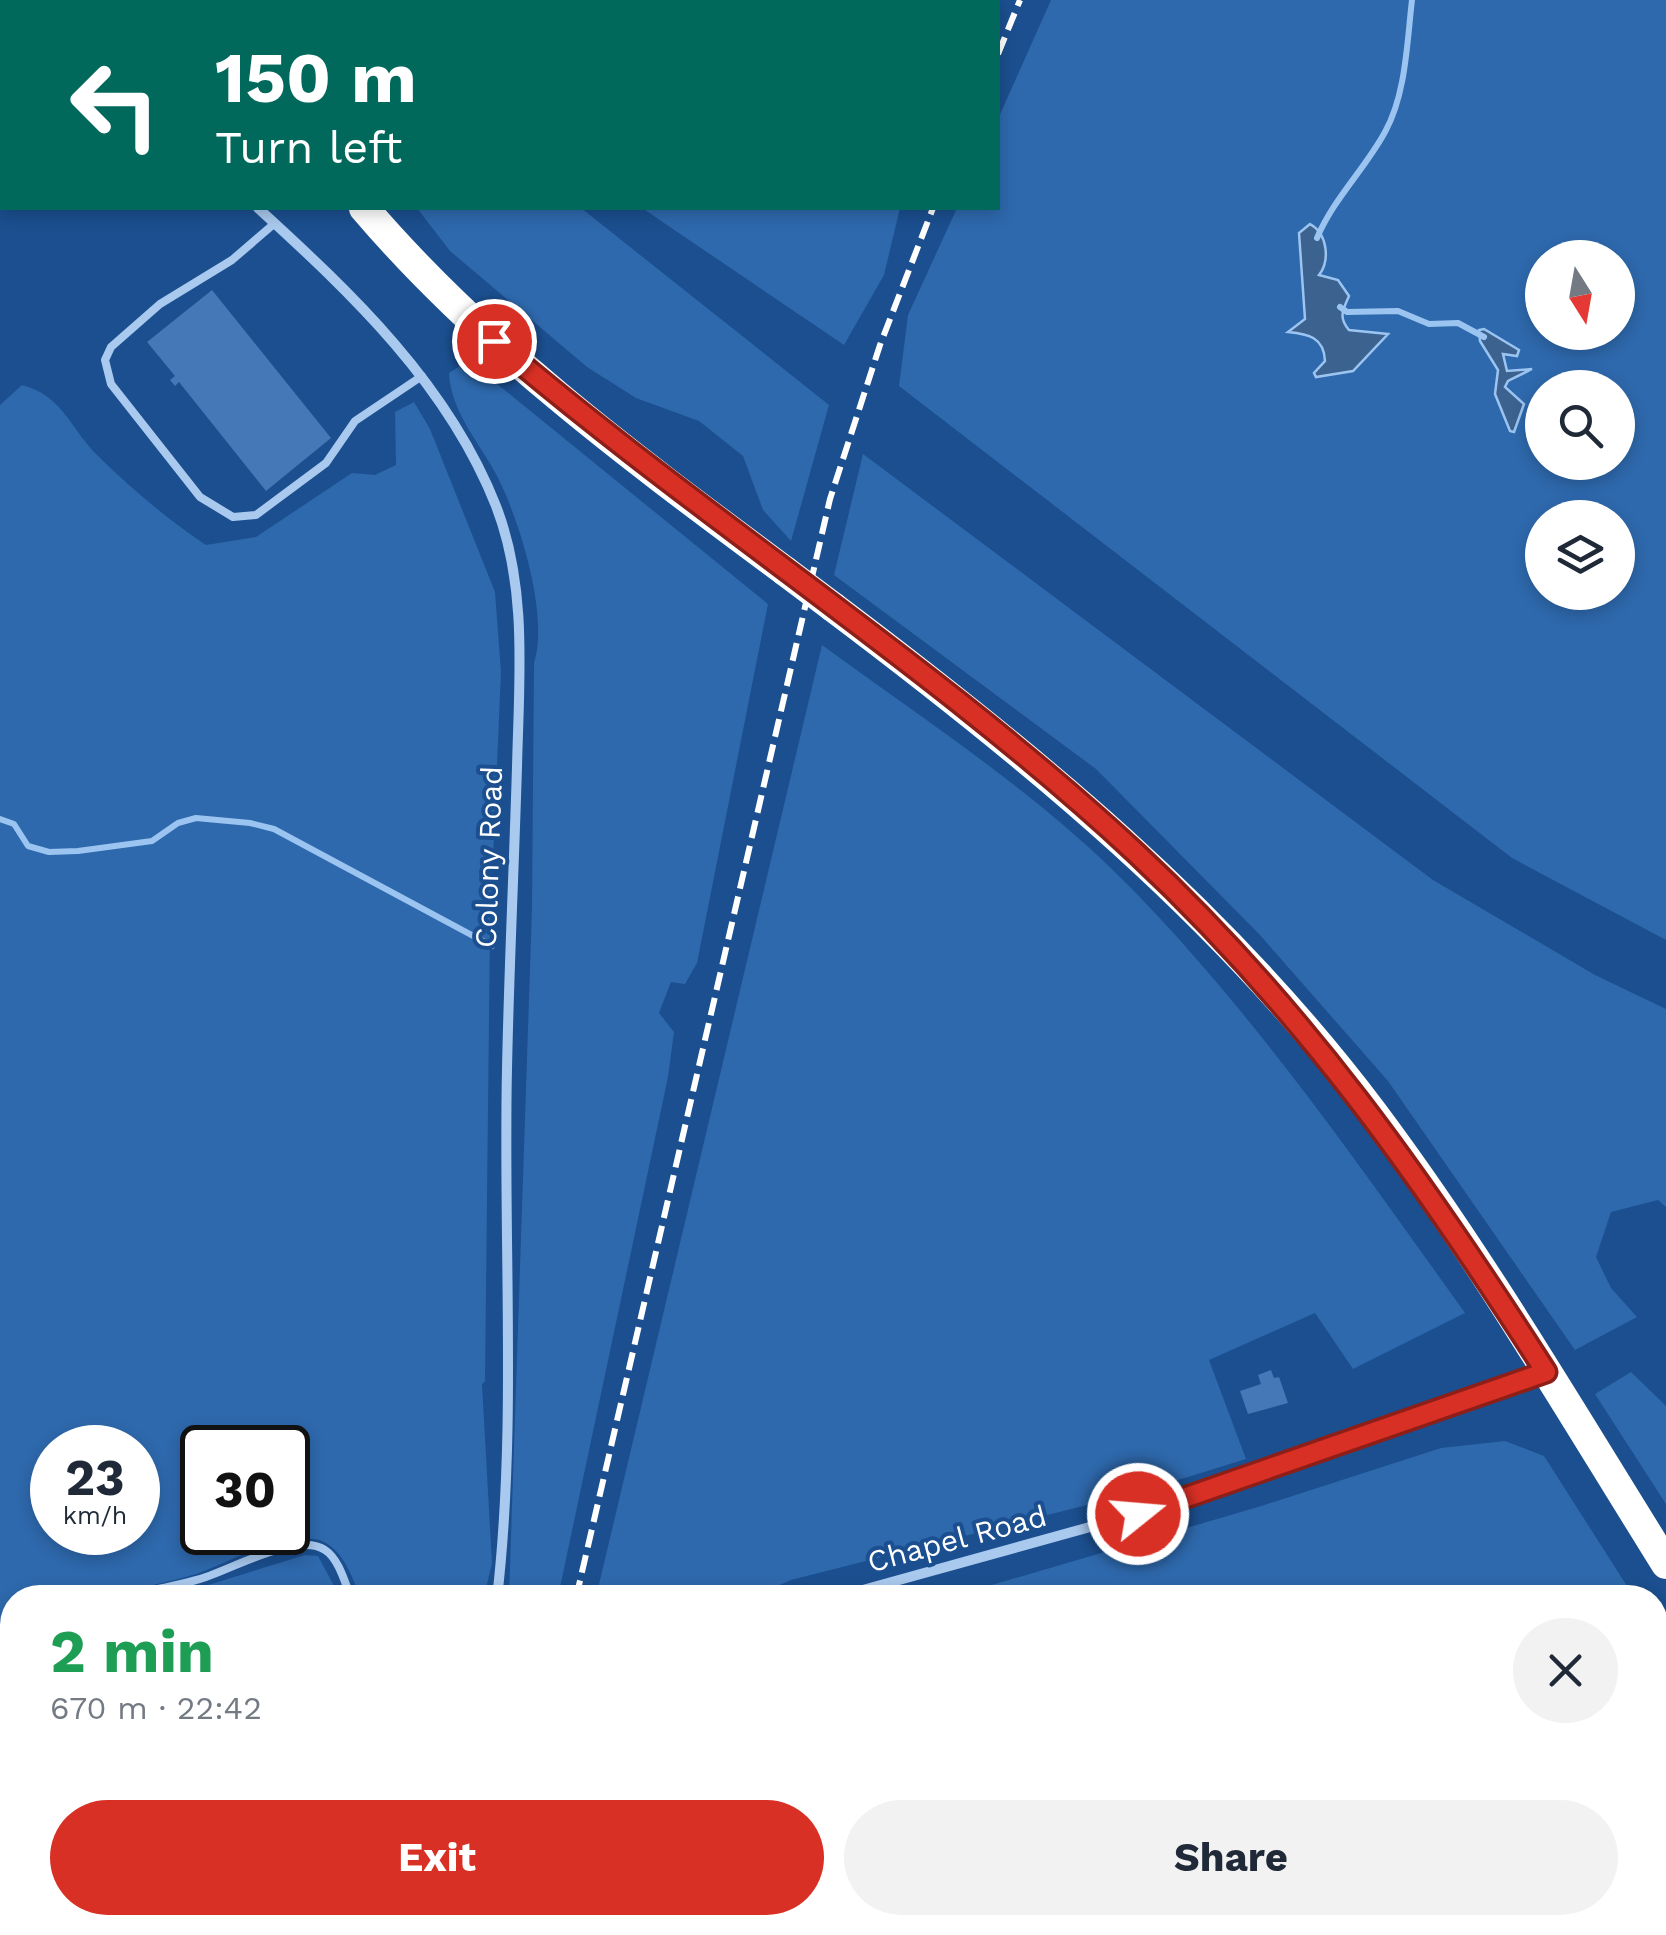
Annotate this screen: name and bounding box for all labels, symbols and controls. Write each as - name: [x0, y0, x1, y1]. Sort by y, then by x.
- text: 150 m: [215, 37, 417, 119]
- icon: left: [50, 40, 180, 170]
- text: Turn left: [215, 121, 402, 174]
- north arrow: [1525, 240, 1635, 350]
- map controls: [1525, 240, 1635, 610]
- pin: [452, 299, 537, 384]
- icon: arrive: [467, 314, 522, 369]
- button: search: [1525, 370, 1635, 480]
- button: layers: [1525, 500, 1635, 610]
- street label: Colony Road: [468, 765, 509, 949]
- speed limit sign: 30: [180, 1425, 310, 1555]
- text: 23: [65, 1448, 125, 1507]
- position arrow: [1086, 1462, 1190, 1566]
- street label: Chapel Road: [864, 1498, 1050, 1579]
- text: km/h: [63, 1501, 127, 1530]
- text: 2 min: [50, 1616, 214, 1687]
- button: close: [1513, 1618, 1618, 1723]
- text: 670 m · 22:42: [50, 1689, 262, 1727]
- button: Exit: [50, 1800, 824, 1915]
- button: Share: [844, 1800, 1618, 1915]

